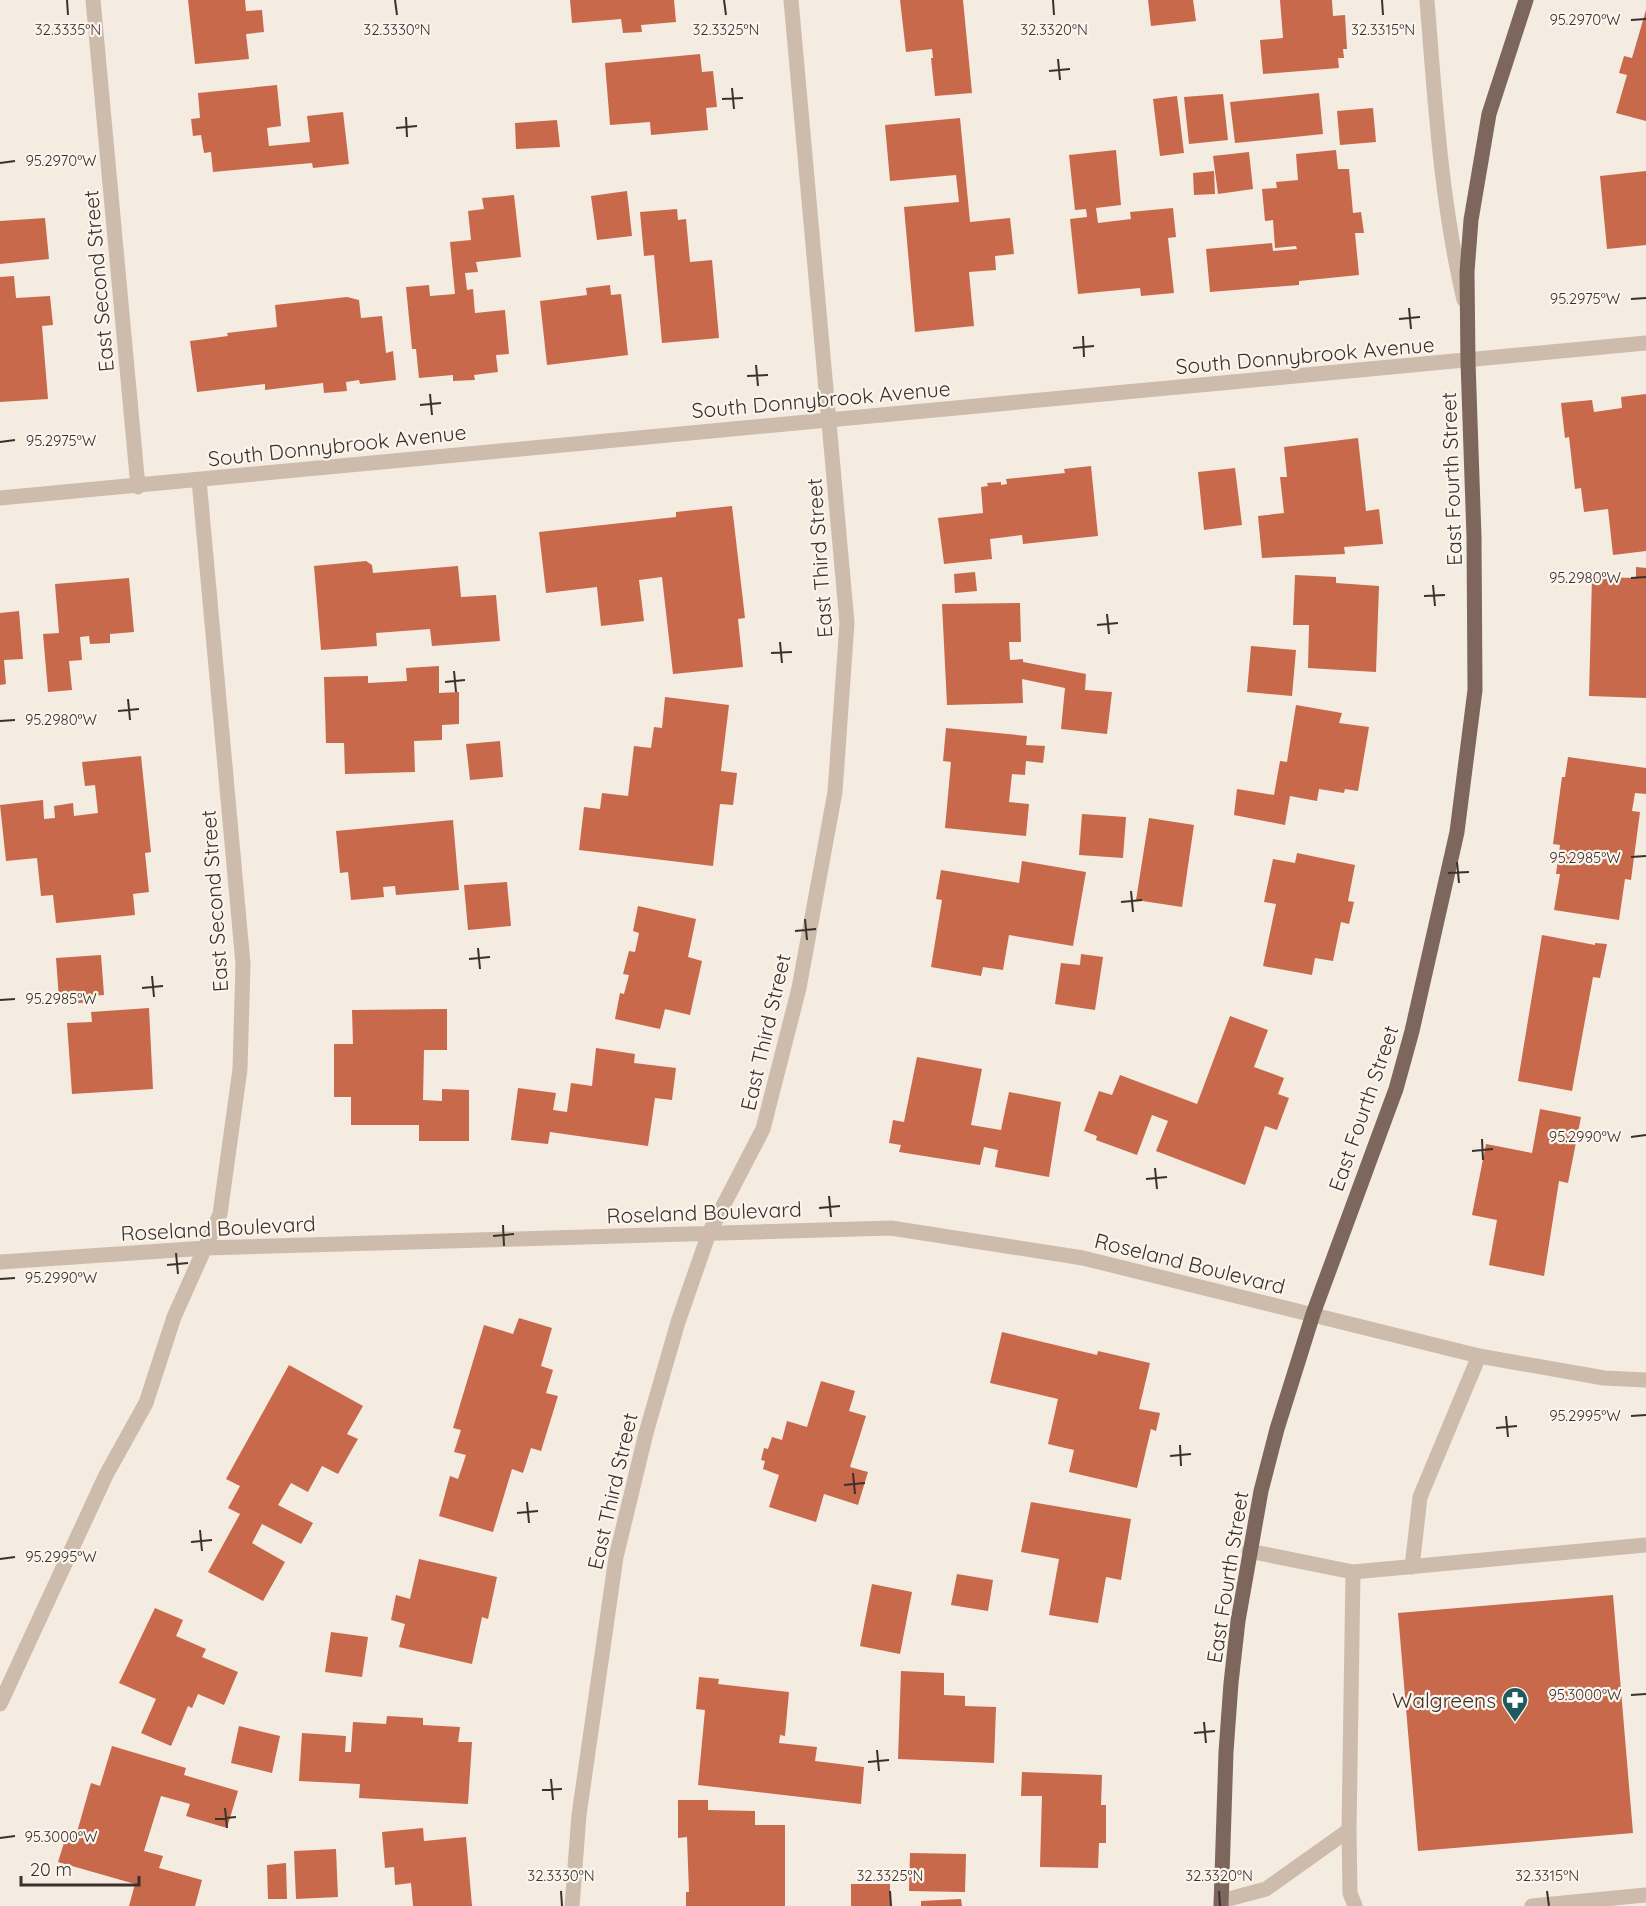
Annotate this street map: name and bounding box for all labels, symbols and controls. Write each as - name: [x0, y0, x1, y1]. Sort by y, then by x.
- text: 95.2970°W: [1549, 10, 1621, 29]
- text: 32.3335°N: [35, 20, 101, 39]
- text: 32.3330°N: [363, 20, 431, 39]
- text: 32.3325°N: [693, 20, 760, 39]
- text: 32.3320°N: [1020, 20, 1088, 39]
- text: 32.3315°N: [1351, 20, 1415, 39]
- text: 95.2970°W: [25, 151, 97, 170]
- street label: East Second Street: [77, 189, 119, 373]
- text: 95.2975°W: [1550, 289, 1621, 308]
- street label: South Donnybrook Avenue: [1174, 331, 1436, 379]
- street label: South Donnybrook Avenue: [690, 375, 952, 423]
- street label: East Fourth Street: [1435, 392, 1467, 566]
- street label: South Donnybrook Avenue: [206, 418, 468, 472]
- text: 95.2975°W: [26, 431, 97, 450]
- street label: East Third Street: [800, 477, 838, 639]
- text: 95.2980°W: [1549, 568, 1622, 587]
- text: 95.2980°W: [25, 710, 98, 729]
- street label: East Second Street: [195, 809, 233, 993]
- text: 95.2985°W: [1549, 848, 1621, 867]
- street label: East Third Street: [734, 951, 796, 1113]
- text: 95.2985°W: [25, 989, 97, 1008]
- street label: East Fourth Street: [1322, 1022, 1404, 1194]
- text: 95.2990°W: [1549, 1127, 1622, 1146]
- street label: Roseland Boulevard: [606, 1196, 802, 1228]
- street label: Roseland Boulevard: [120, 1210, 316, 1246]
- street label: Roseland Boulevard: [1092, 1227, 1288, 1299]
- text: 95.2990°W: [25, 1268, 98, 1287]
- text: 95.2995°W: [1549, 1406, 1621, 1425]
- street label: East Third Street: [581, 1410, 643, 1572]
- street label: East Fourth Street: [1201, 1489, 1253, 1665]
- text: 95.2995°W: [25, 1547, 97, 1566]
- pharmacy icon: Walgreens: [1500, 1685, 1530, 1723]
- text: 95.3000°W: [1549, 1685, 1622, 1704]
- place label: Walgreens: [1392, 1687, 1496, 1713]
- text: 95.3000°W: [25, 1827, 98, 1846]
- scale bar: [21, 1849, 140, 1887]
- text: 20 m: [30, 1858, 72, 1881]
- text: 32.3330°N: [527, 1866, 595, 1885]
- text: 32.3325°N: [857, 1866, 924, 1885]
- text: 32.3320°N: [1185, 1866, 1253, 1885]
- text: 32.3315°N: [1515, 1866, 1579, 1885]

